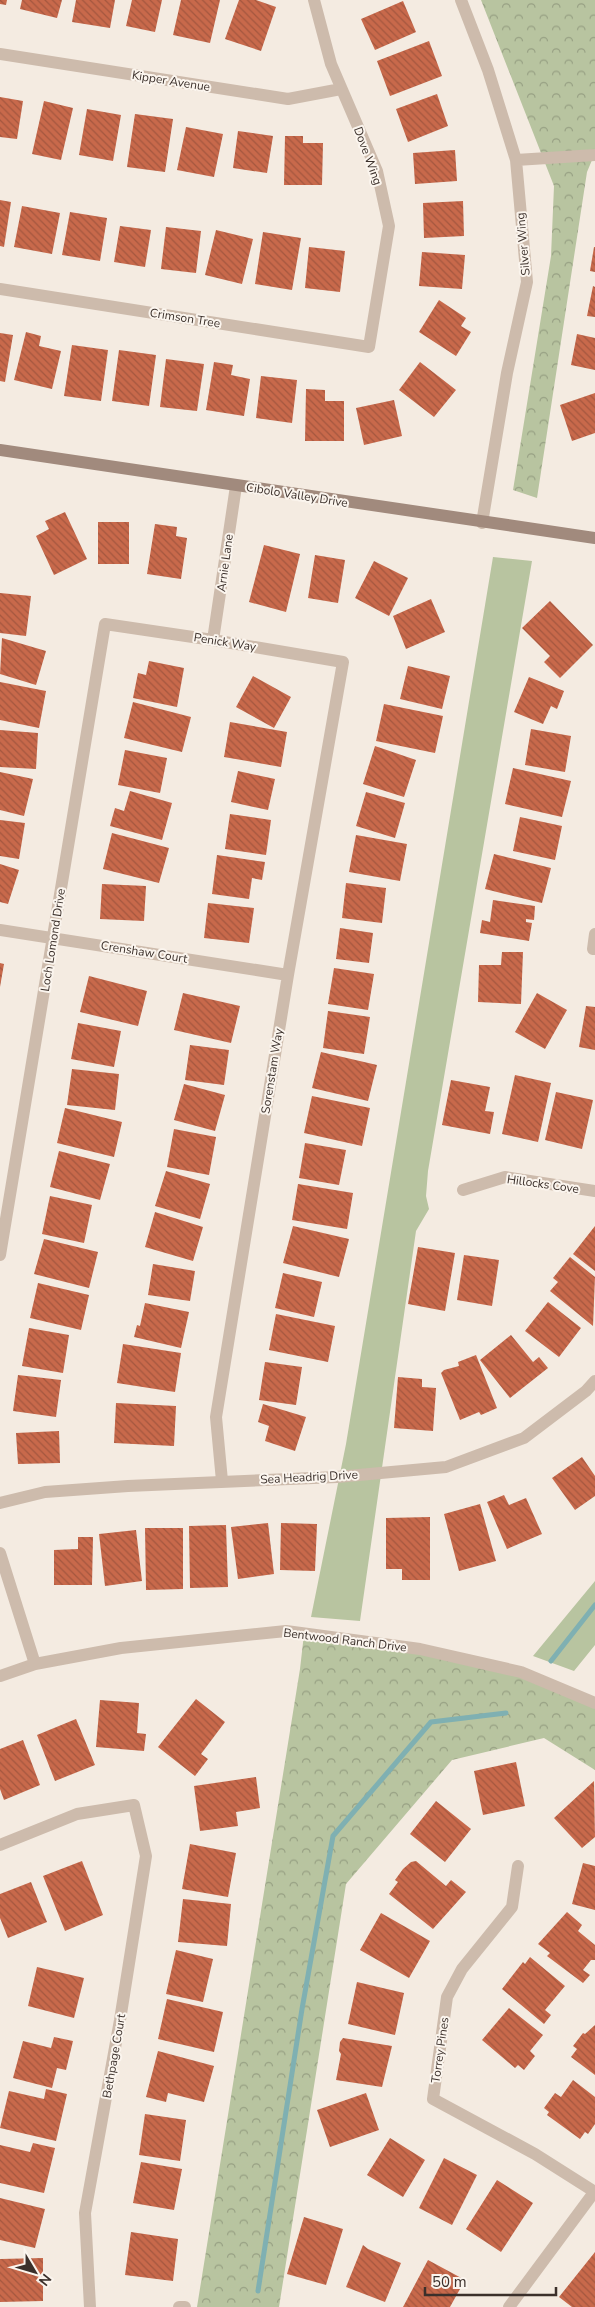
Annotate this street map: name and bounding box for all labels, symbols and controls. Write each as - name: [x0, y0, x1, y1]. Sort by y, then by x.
- street label: Kipper Avenue: [131, 67, 211, 95]
- street label: Dove Wing: [350, 125, 386, 187]
- street label: Silver Wing: [512, 212, 534, 276]
- street label: Crimson Tree: [149, 305, 221, 331]
- street label: Cibolo Valley Drive: [245, 479, 349, 511]
- street label: Arnie Lane: [213, 533, 237, 593]
- street label: Penick Way: [193, 629, 258, 655]
- street label: Loch Lomond Drive: [37, 887, 69, 993]
- street label: Crenshaw Court: [100, 937, 189, 967]
- street label: Sorenstam Way: [257, 1026, 287, 1115]
- street label: Hillocks Cove: [506, 1171, 580, 1197]
- street label: Sea Headrig Drive: [260, 1466, 358, 1488]
- street label: Bentwood Ranch Drive: [282, 1624, 408, 1656]
- street label: Bethpage Court: [99, 2012, 129, 2099]
- street label: Torrey Pines: [427, 2016, 453, 2084]
- north arrow: [10, 2247, 60, 2297]
- scale bar: [425, 2264, 556, 2296]
- text: N: [34, 2270, 56, 2290]
- text: 50 m: [432, 2272, 467, 2292]

